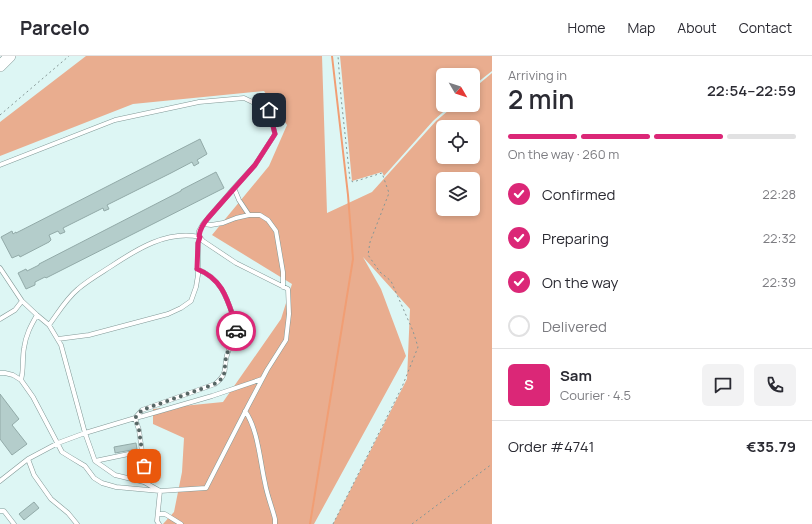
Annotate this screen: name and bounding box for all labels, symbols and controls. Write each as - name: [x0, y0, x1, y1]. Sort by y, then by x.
- text: Parcelo: [20, 15, 89, 41]
- text: Home: [568, 18, 605, 37]
- text: Map: [627, 18, 655, 37]
- text: About: [677, 18, 717, 37]
- text: Contact: [739, 18, 792, 37]
- text: Arriving in: [508, 66, 567, 84]
- north arrow: [436, 68, 480, 112]
- map controls: [436, 68, 480, 216]
- text: 22:54–22:59: [707, 80, 796, 101]
- text: 2 min: [508, 81, 574, 117]
- pin: [252, 93, 286, 127]
- icon: home: [258, 99, 280, 121]
- button: locate: [436, 120, 480, 164]
- text: On the way · 260 m: [508, 145, 619, 163]
- button: layers: [436, 172, 480, 216]
- icon: check: [508, 183, 530, 205]
- text: Confirmed: [542, 184, 615, 205]
- text: 22:28: [762, 185, 796, 203]
- icon: check: [508, 227, 530, 249]
- text: Preparing: [542, 228, 609, 249]
- text: 22:32: [763, 229, 796, 247]
- icon: check: [508, 271, 530, 293]
- text: On the way: [542, 272, 618, 293]
- text: 22:39: [762, 273, 796, 291]
- courier: [216, 311, 256, 351]
- text: Delivered: [542, 316, 607, 337]
- icon: car: [225, 320, 247, 342]
- button: chat: [702, 364, 744, 406]
- button: phone: [754, 364, 796, 406]
- text: Sam: [560, 365, 592, 386]
- text: S: [524, 374, 534, 395]
- text: Courier · 4.5: [560, 386, 631, 404]
- text: Order #4741: [508, 436, 594, 457]
- text: €35.79: [746, 436, 796, 457]
- pin: [127, 449, 161, 483]
- icon: bag: [133, 455, 155, 477]

